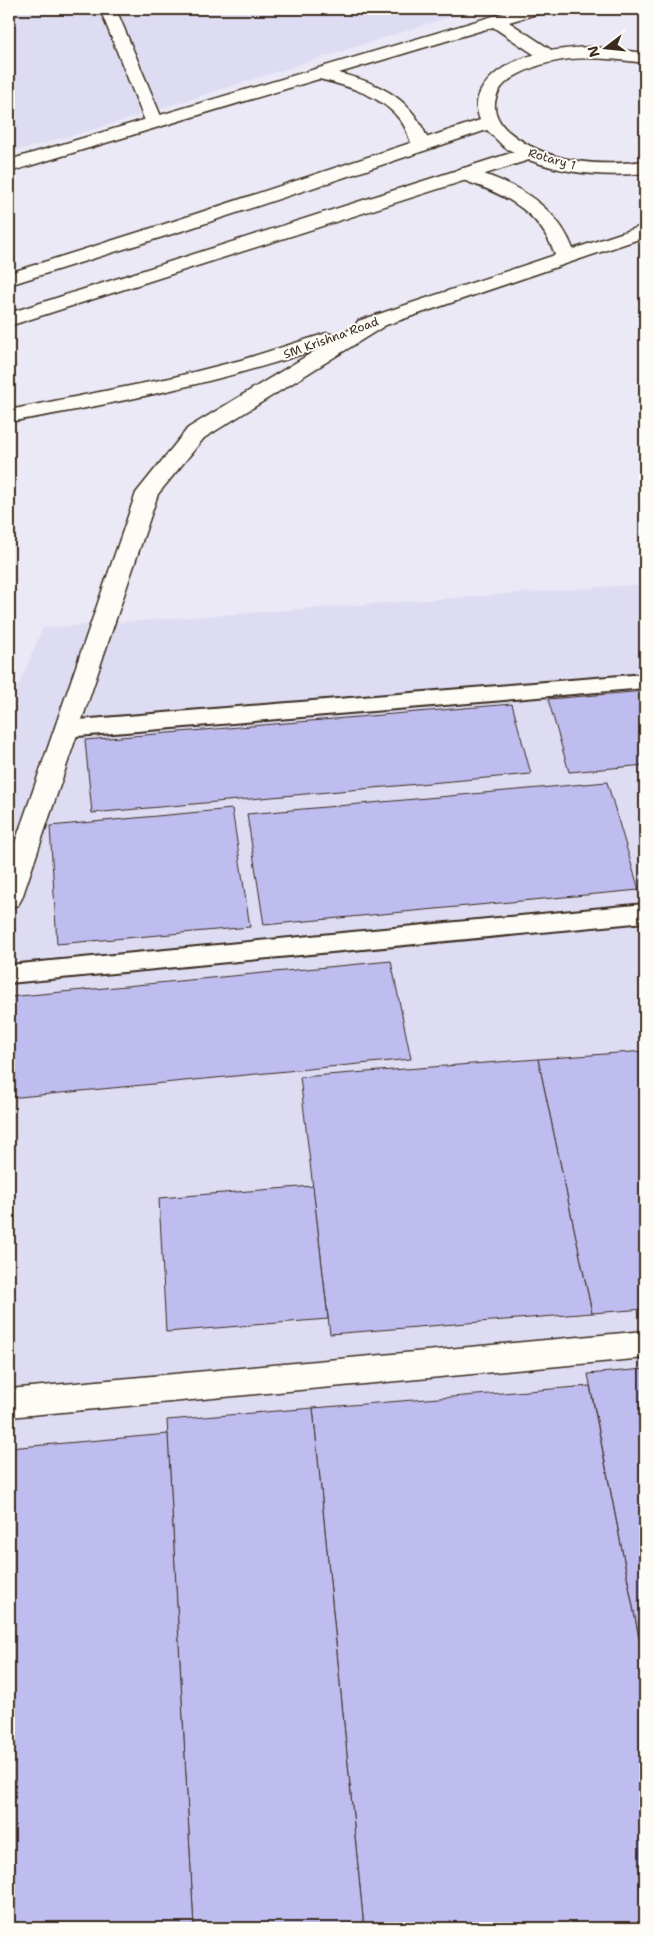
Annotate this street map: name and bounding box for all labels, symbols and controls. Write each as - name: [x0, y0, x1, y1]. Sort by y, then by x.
- north arrow: [582, 22, 632, 72]
- text: N: [583, 44, 604, 59]
- street label: Rotary 1: [526, 145, 578, 173]
- street label: SM Krishna Road: [281, 313, 381, 363]

